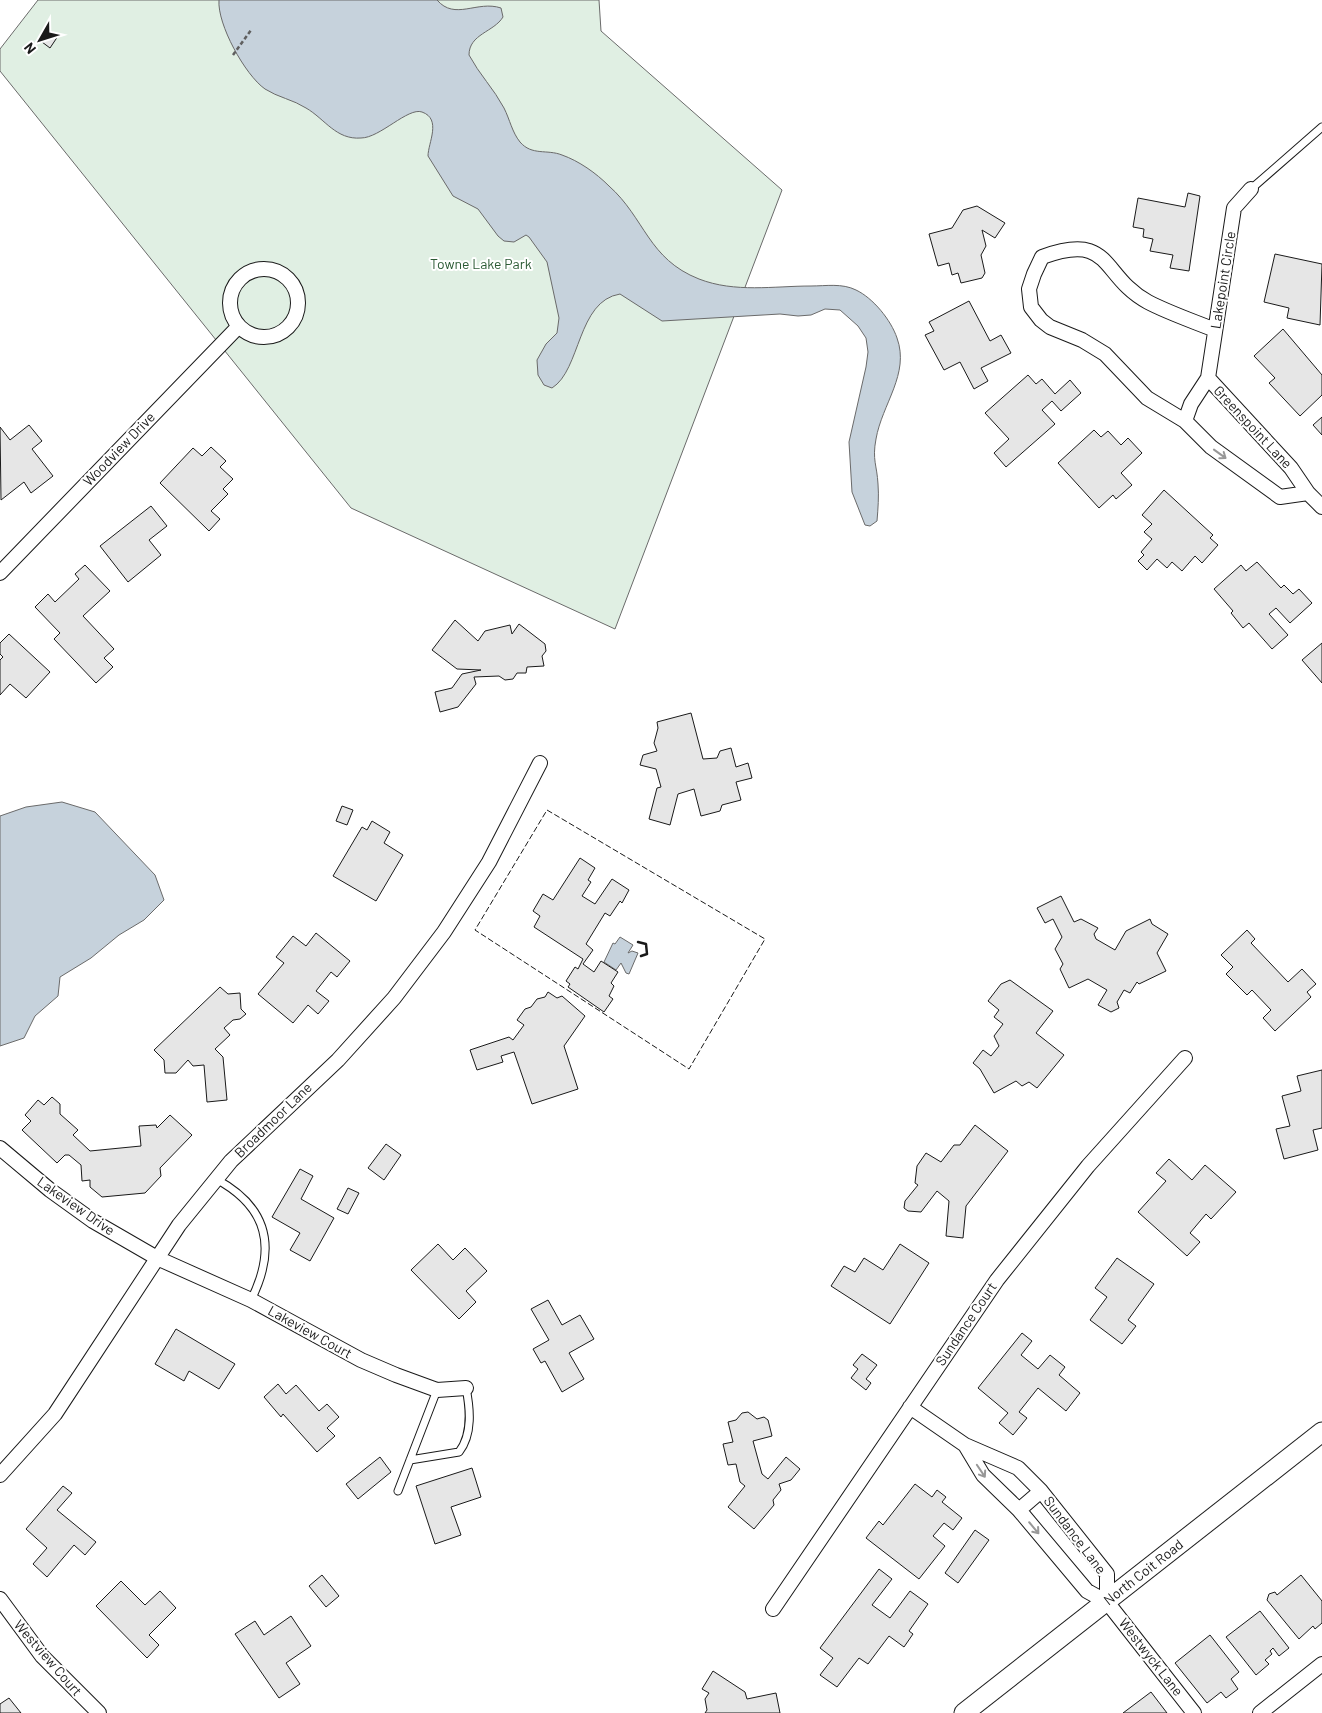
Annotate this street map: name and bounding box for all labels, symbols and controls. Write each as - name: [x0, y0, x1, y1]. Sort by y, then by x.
- north arrow: [15, 15, 65, 65]
- text: N: [20, 40, 39, 57]
- street label: Lakepoint Circle: [1206, 230, 1239, 330]
- park label: Towne Lake Park: [430, 255, 532, 272]
- street label: Greenspoint Lane: [1211, 382, 1296, 472]
- street label: Woodview Drive: [79, 408, 158, 489]
- one-way arrow: [1213, 449, 1227, 459]
- street label: Broadmoor Lane: [230, 1078, 315, 1161]
- street label: Lakeview Drive: [34, 1173, 118, 1239]
- street label: Sundance Court: [931, 1279, 1000, 1369]
- street label: Lakeview Court: [265, 1301, 355, 1362]
- one-way arrow: [976, 1463, 986, 1477]
- street label: Sundance Lane: [1041, 1492, 1110, 1577]
- one-way arrow: [1028, 1521, 1039, 1534]
- street label: North Coit Road: [1100, 1535, 1186, 1608]
- street label: Westwyck Lane: [1116, 1614, 1187, 1699]
- street label: Westview Court: [11, 1616, 86, 1699]

